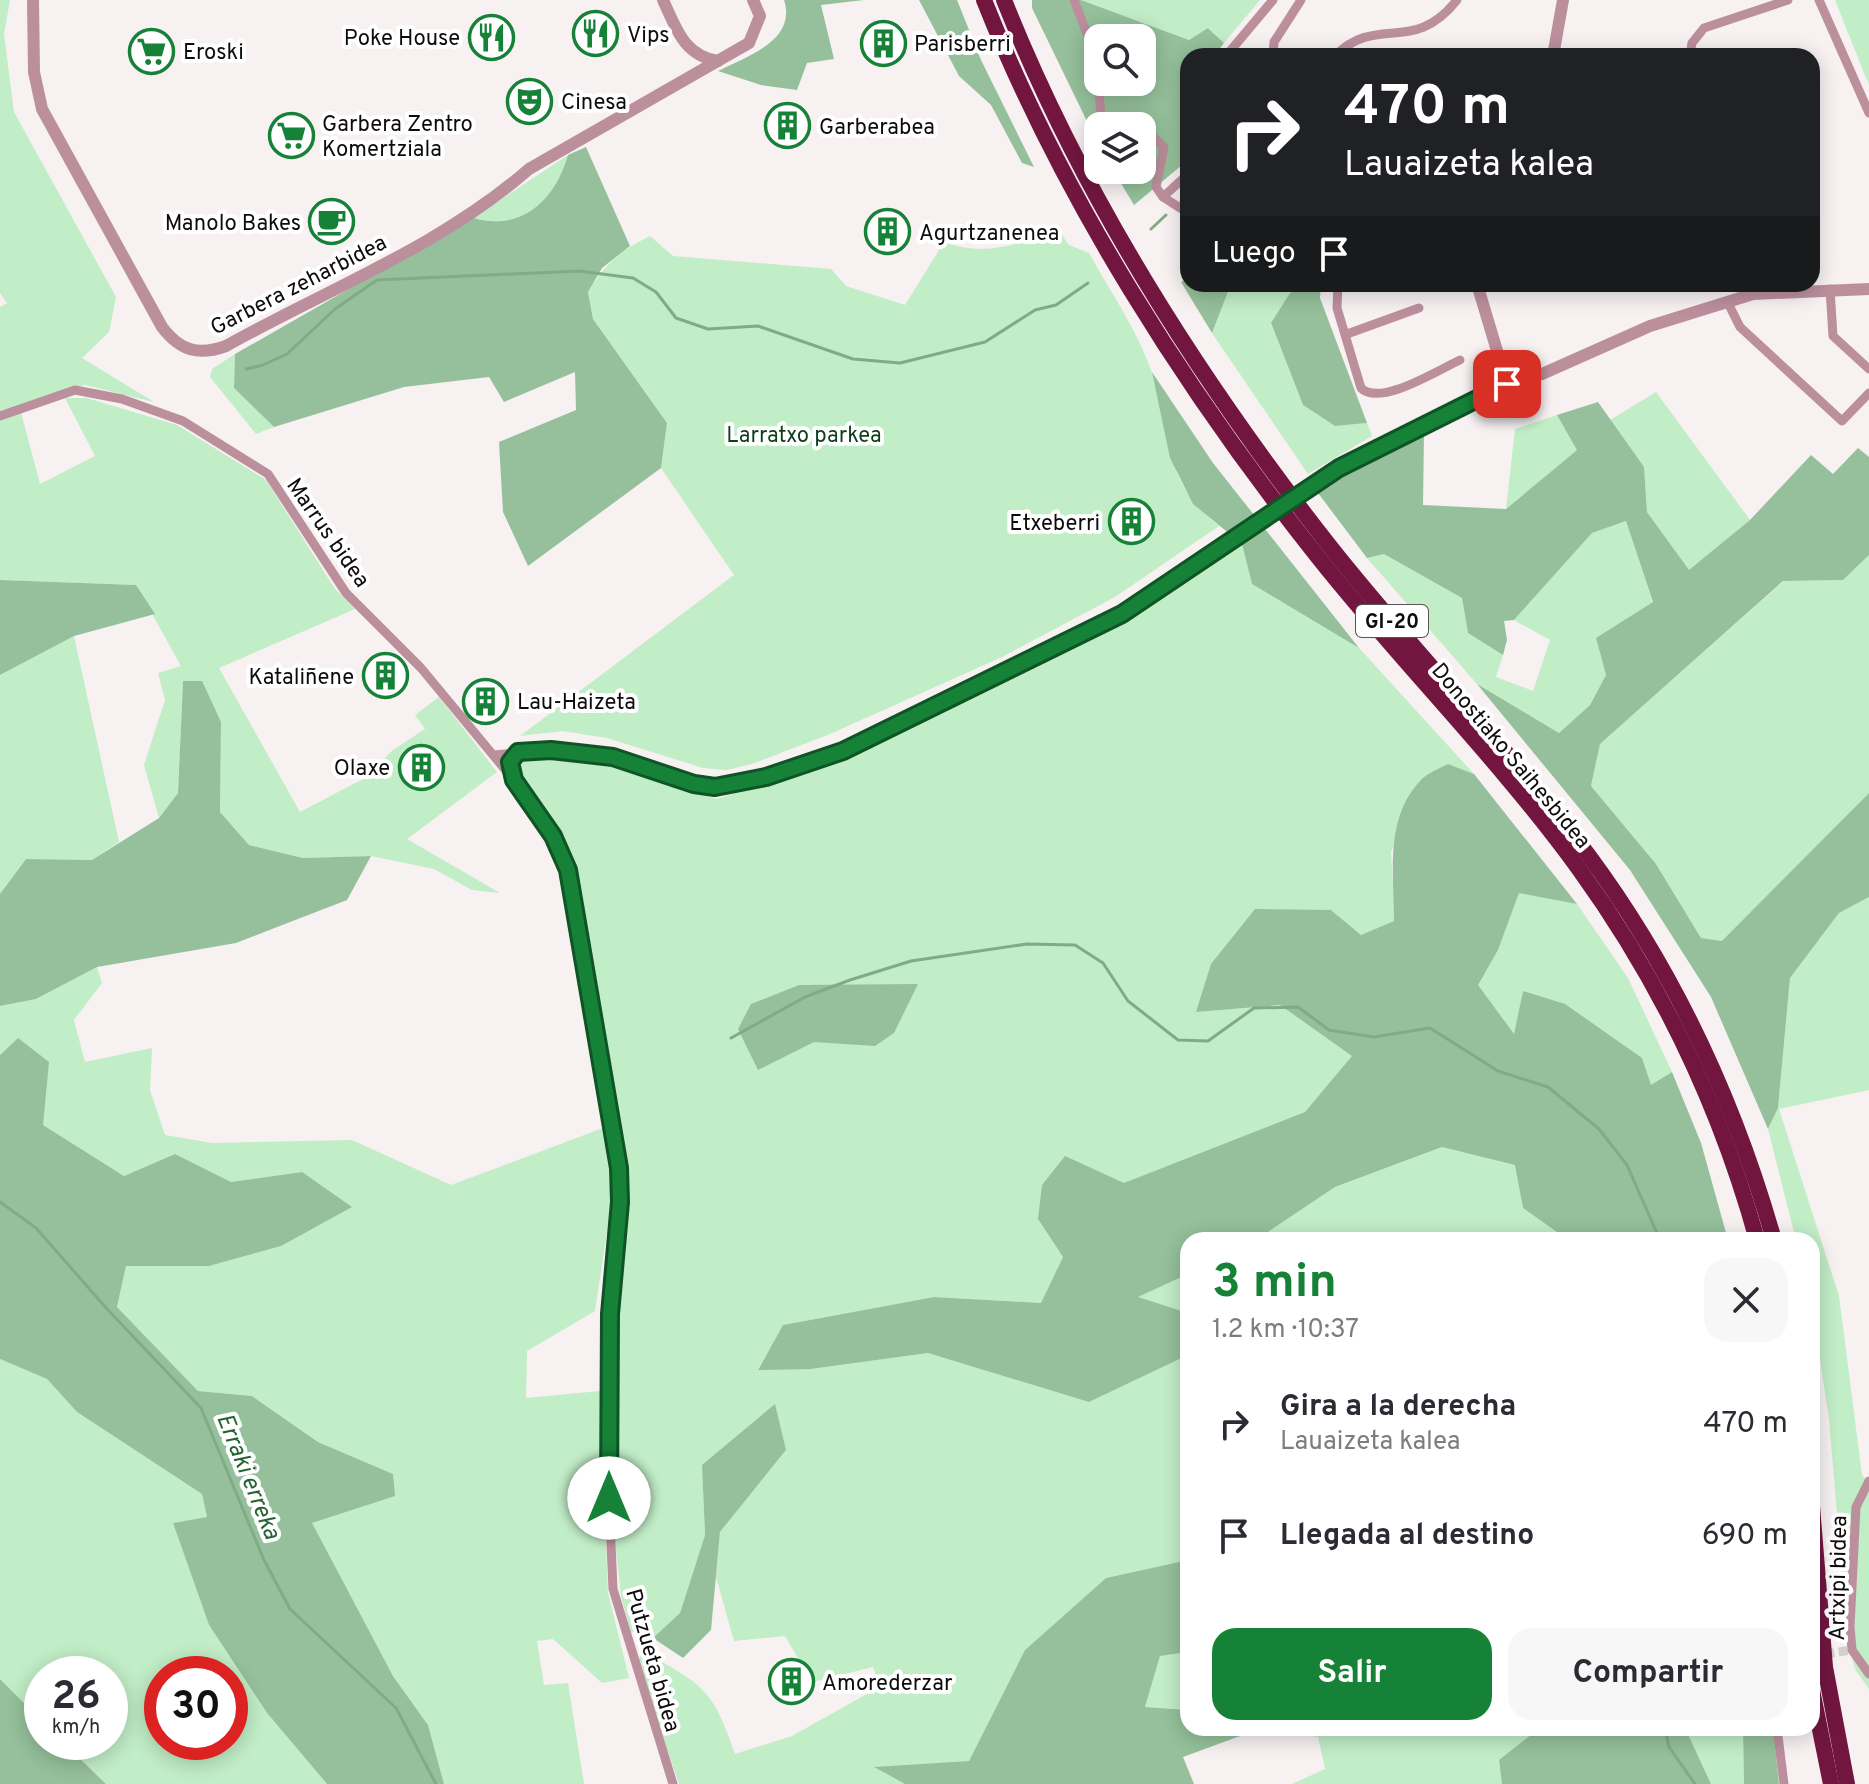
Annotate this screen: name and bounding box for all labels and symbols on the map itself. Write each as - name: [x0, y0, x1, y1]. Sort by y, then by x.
- restaurant icon: Vips: [572, 10, 620, 58]
- restaurant icon: Poke House: [467, 13, 515, 61]
- building icon: Parisberri: [859, 19, 907, 67]
- place label: Vips: [627, 23, 669, 50]
- place label: Poke House: [344, 26, 460, 53]
- supermarket icon: Eroski: [128, 27, 176, 75]
- place label: Parisberri: [914, 32, 1011, 59]
- place label: Eroski: [183, 40, 244, 67]
- theatre icon: Cinesa: [506, 77, 554, 125]
- place label: Cinesa: [561, 90, 627, 117]
- building icon: Garberabea: [764, 102, 812, 150]
- supermarket icon: Garbera Zentro Komertziala: [267, 112, 315, 160]
- place label: Garbera Zentro Komertziala: [322, 112, 473, 164]
- place label: Garberabea: [819, 115, 935, 142]
- cafe icon: Manolo Bakes: [308, 198, 356, 246]
- building icon: Agurtzanenea: [864, 208, 912, 256]
- place label: Manolo Bakes: [165, 211, 301, 238]
- place label: Agurtzanenea: [919, 221, 1059, 248]
- street label: Garbera zeharbidea: [206, 230, 392, 342]
- pin: [1473, 350, 1541, 418]
- park label: Larratxo parkea: [726, 423, 882, 450]
- street label: Marrus bidea: [279, 474, 374, 593]
- building icon: Etxeberri: [1107, 498, 1155, 546]
- place label: Etxeberri: [1009, 511, 1100, 538]
- road number: GI-20: [1356, 605, 1428, 637]
- building icon: Kataliñene: [361, 652, 409, 700]
- street label: Donostiako Saihesbidea: [1425, 658, 1596, 855]
- place label: Kataliñene: [249, 665, 354, 692]
- building icon: Lau-Haizeta: [462, 677, 510, 725]
- place label: Lau-Haizeta: [517, 690, 636, 717]
- building icon: Olaxe: [397, 743, 445, 791]
- place label: Olaxe: [334, 756, 390, 783]
- water label: Erraki erreka: [208, 1409, 286, 1545]
- position arrow: [567, 1456, 651, 1540]
- street label: Artxipi bidea: [1825, 1515, 1854, 1641]
- street label: Putzueta bidea: [618, 1586, 685, 1735]
- speed limit sign: 30: [144, 1656, 248, 1760]
- building icon: Amorederzar: [767, 1658, 815, 1706]
- place label: Amorederzar: [822, 1671, 953, 1698]

